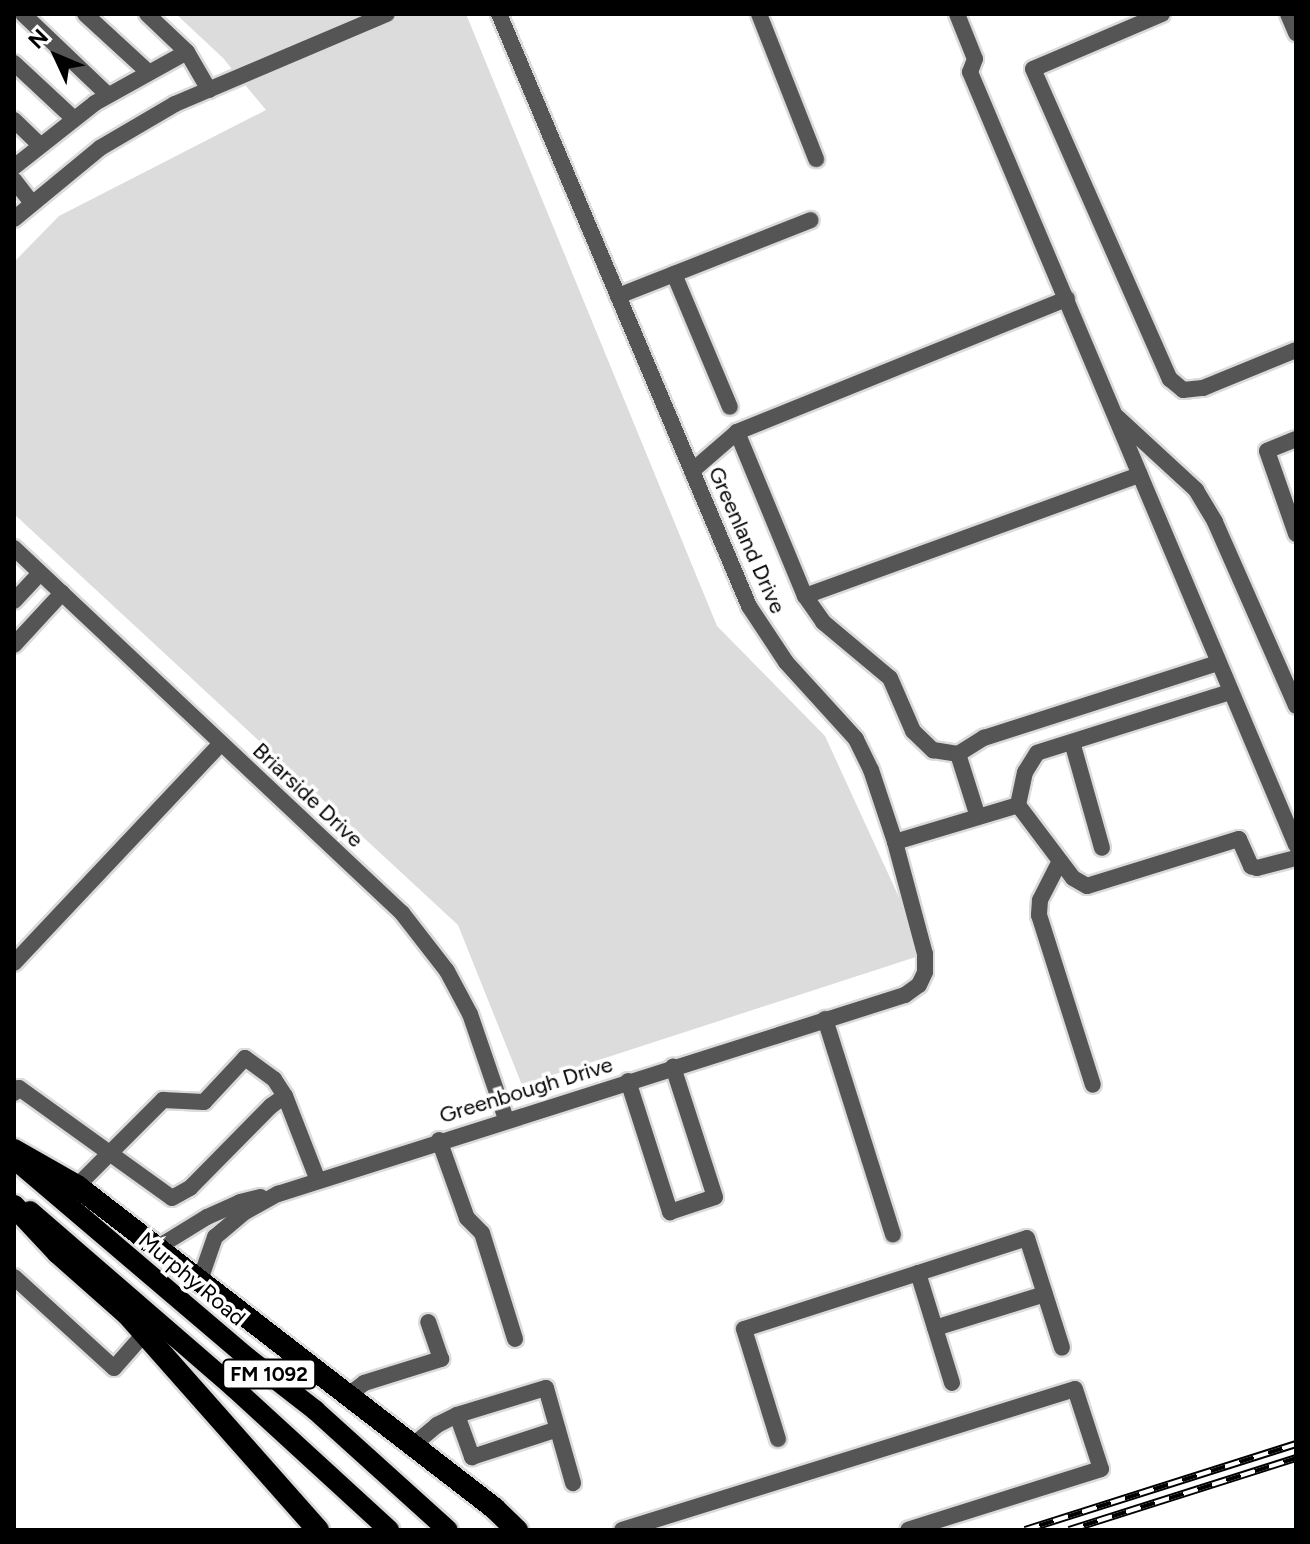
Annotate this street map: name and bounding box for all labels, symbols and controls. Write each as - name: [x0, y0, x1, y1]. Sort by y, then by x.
- north arrow: [16, 16, 96, 96]
- text: N: [23, 23, 54, 54]
- street label: Greenland Drive: [703, 462, 791, 618]
- street label: Briarside Drive: [247, 737, 369, 853]
- street label: Greenbough Drive: [436, 1051, 616, 1129]
- street label: Murphy Road: [133, 1227, 251, 1331]
- road number: FM 1092: [221, 1358, 317, 1390]

